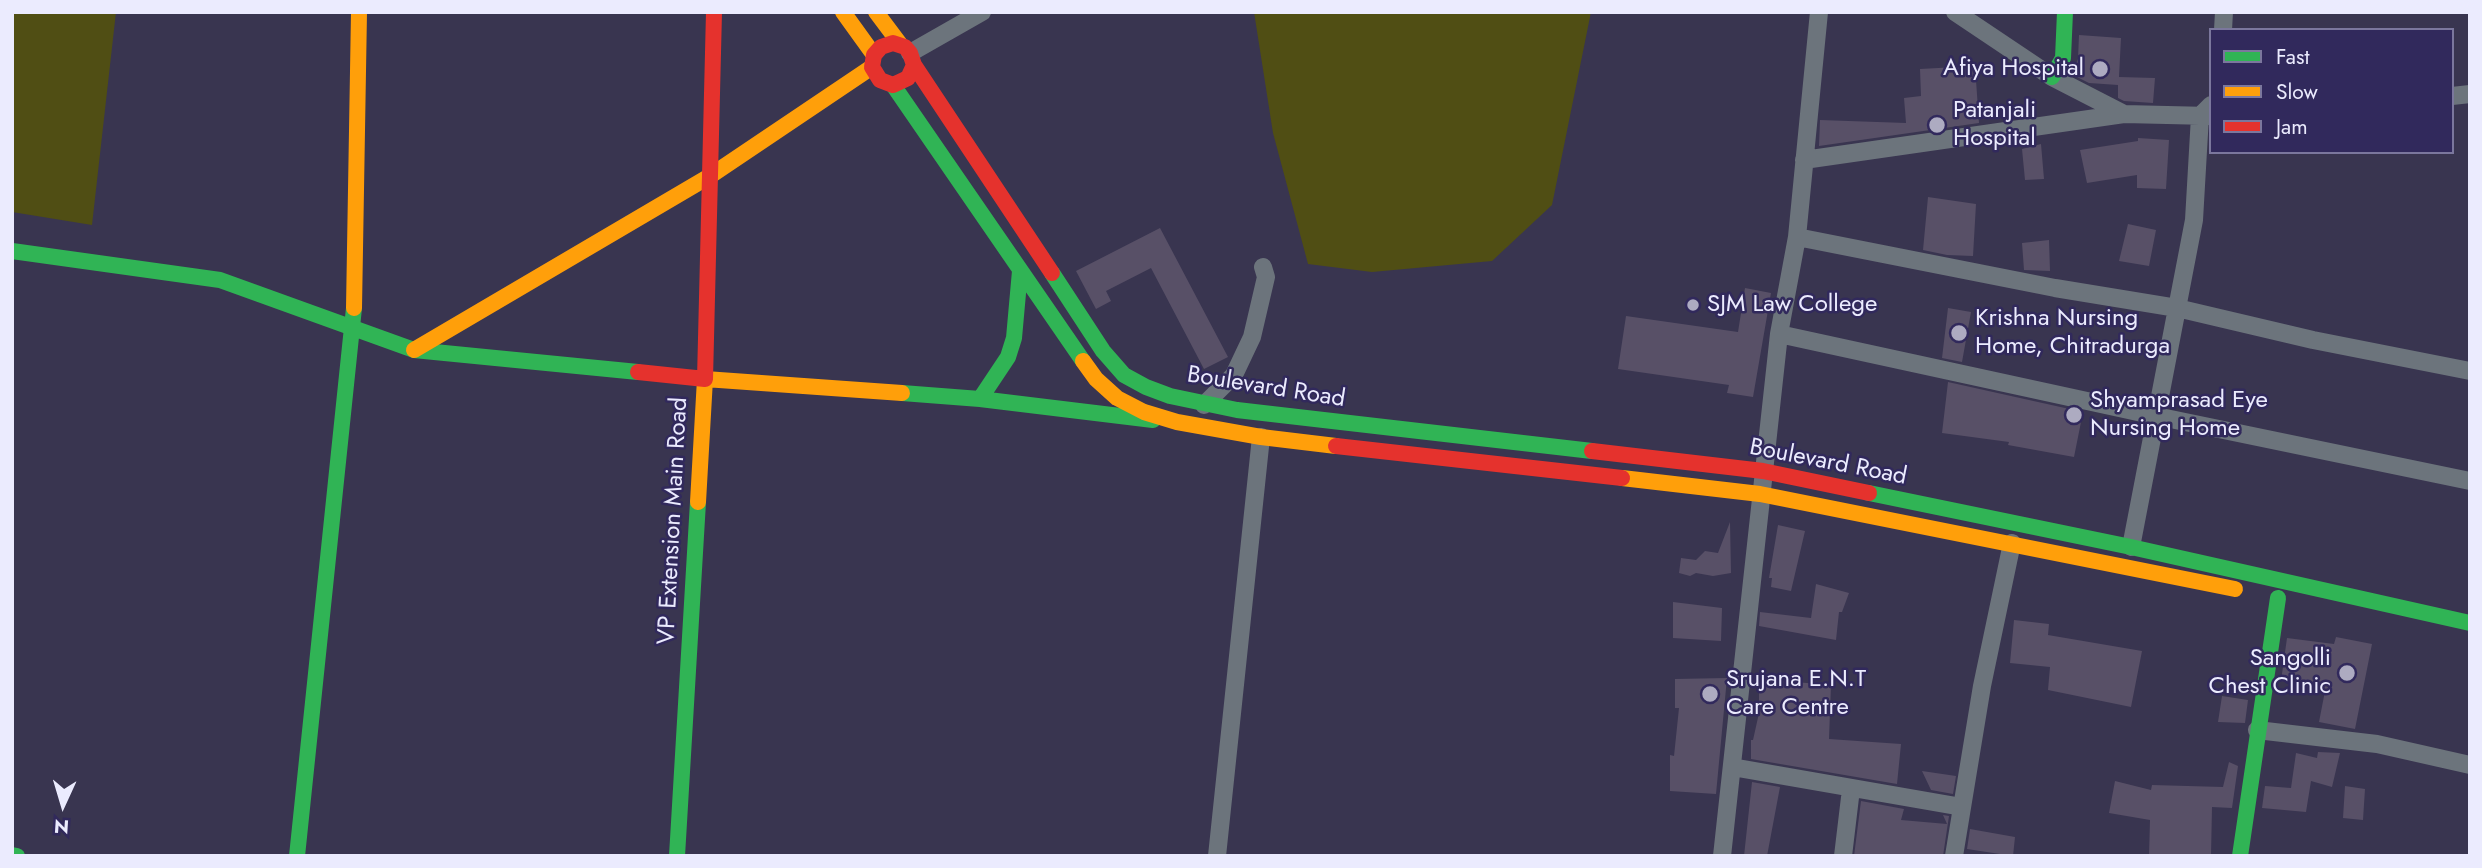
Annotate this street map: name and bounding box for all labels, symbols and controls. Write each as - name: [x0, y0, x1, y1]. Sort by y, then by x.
- legend: [2209, 28, 2454, 154]
- text: Fast: [2276, 42, 2309, 72]
- place label: Afiya Hospital: [1943, 55, 2084, 83]
- marker: Afiya Hospital: [2090, 59, 2110, 79]
- text: Slow: [2276, 77, 2318, 107]
- place label: Patanjali Hospital: [1953, 97, 2036, 153]
- text: Jam: [2276, 112, 2308, 142]
- marker: Patanjali Hospital: [1927, 115, 1947, 135]
- place label: SJM Law College: [1707, 291, 1877, 319]
- marker: SJM Law College: [1685, 297, 1701, 313]
- place label: Krishna Nursing Home, Chitradurga: [1975, 305, 2170, 361]
- marker: Krishna Nursing Home, Chitradurga: [1949, 323, 1969, 343]
- street label: Boulevard Road: [1185, 361, 1347, 415]
- place label: Shyamprasad Eye Nursing Home: [2090, 387, 2268, 443]
- street label: VP Extension Main Road: [653, 397, 695, 645]
- marker: Shyamprasad Eye Nursing Home: [2064, 405, 2084, 425]
- street label: Boulevard Road: [1747, 434, 1909, 492]
- place label: Sangolli Chest Clinic: [2208, 645, 2331, 701]
- marker: Sangolli Chest Clinic: [2337, 663, 2357, 683]
- place label: Srujana E.N.T Care Centre: [1726, 666, 1866, 722]
- marker: Srujana E.N.T Care Centre: [1700, 684, 1720, 704]
- north arrow: [28, 770, 98, 840]
- text: N: [53, 812, 70, 840]

